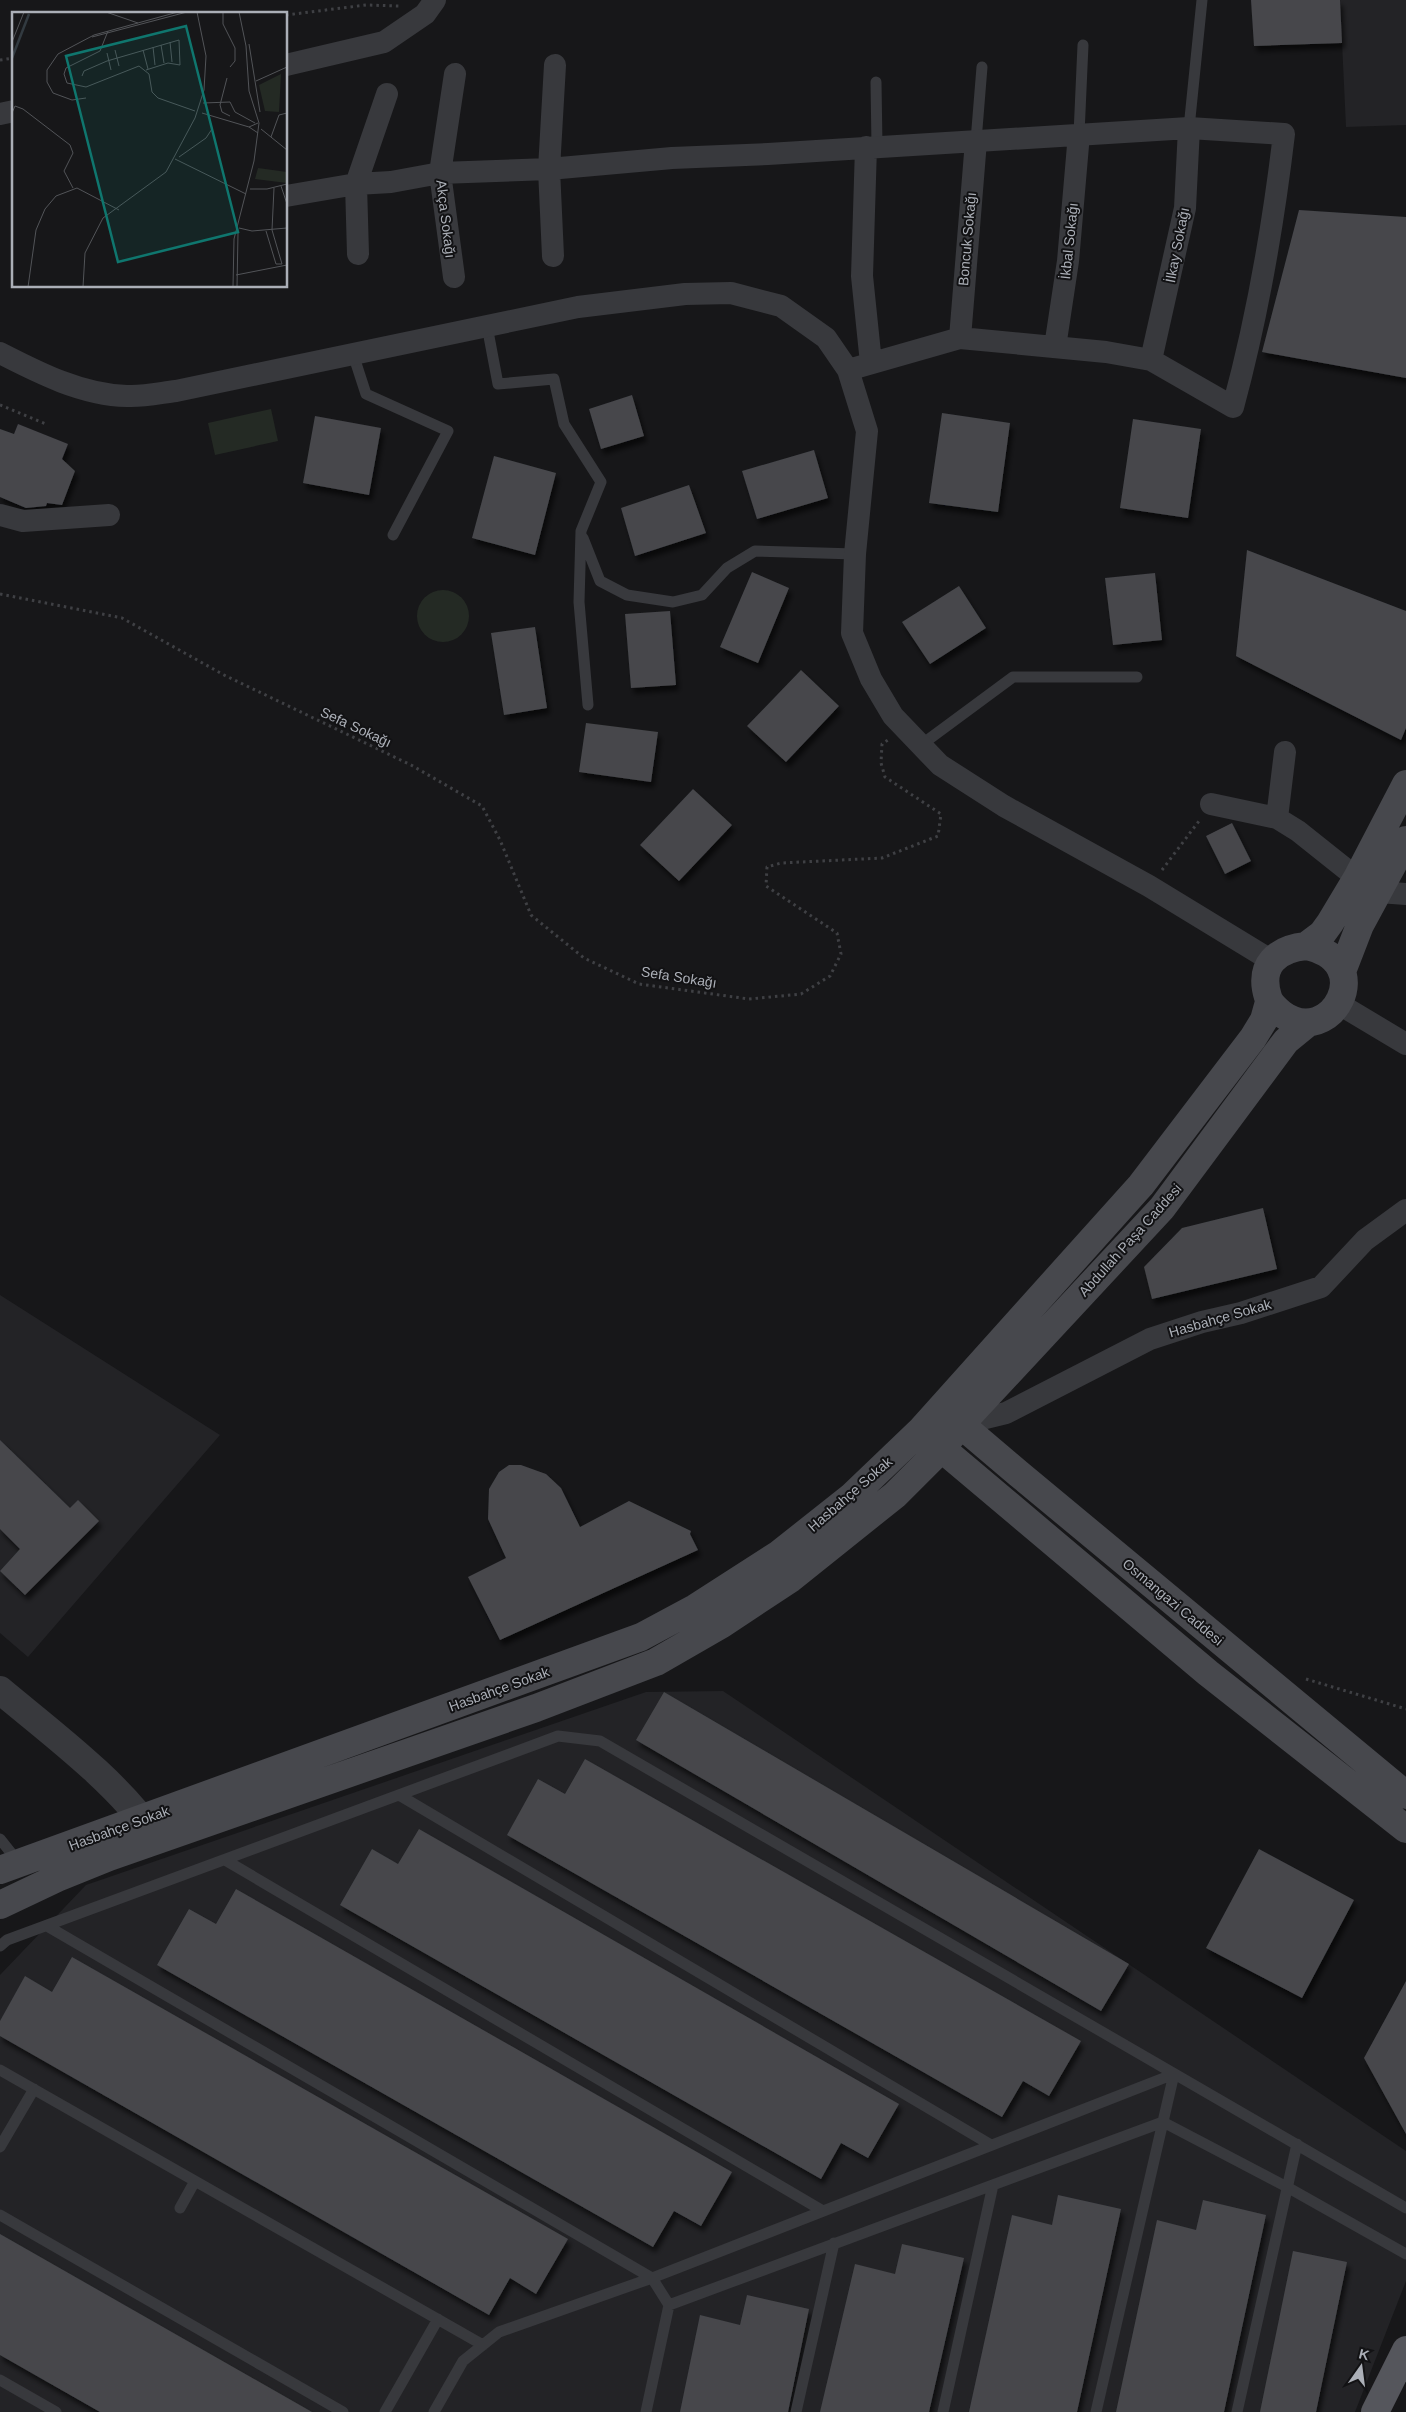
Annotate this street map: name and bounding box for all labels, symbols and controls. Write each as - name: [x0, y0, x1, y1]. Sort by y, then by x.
- inset map: [12, 12, 288, 288]
- street label: Akça Sokağı: [433, 179, 459, 259]
- street label: Boncuk Sokağı: [955, 191, 979, 287]
- street label: İkbal Sokağı: [1056, 202, 1081, 280]
- street label: İlkay Sokağı: [1161, 206, 1192, 284]
- street label: Sefa Sokağı: [318, 704, 394, 750]
- street label: Sefa Sokağı: [640, 963, 718, 991]
- street label: Abdullah Paşa Caddesi: [1075, 1181, 1185, 1299]
- street label: Hasbahçe Sokak: [1167, 1295, 1274, 1340]
- street label: Hasbahçe Sokak: [805, 1453, 896, 1535]
- street label: Osmangazi Caddesi: [1120, 1555, 1226, 1649]
- street label: Hasbahçe Sokak: [447, 1663, 552, 1715]
- street label: Hasbahçe Sokak: [67, 1802, 172, 1854]
- north arrow: [1336, 2342, 1386, 2392]
- text: K: [1357, 2345, 1371, 2363]

